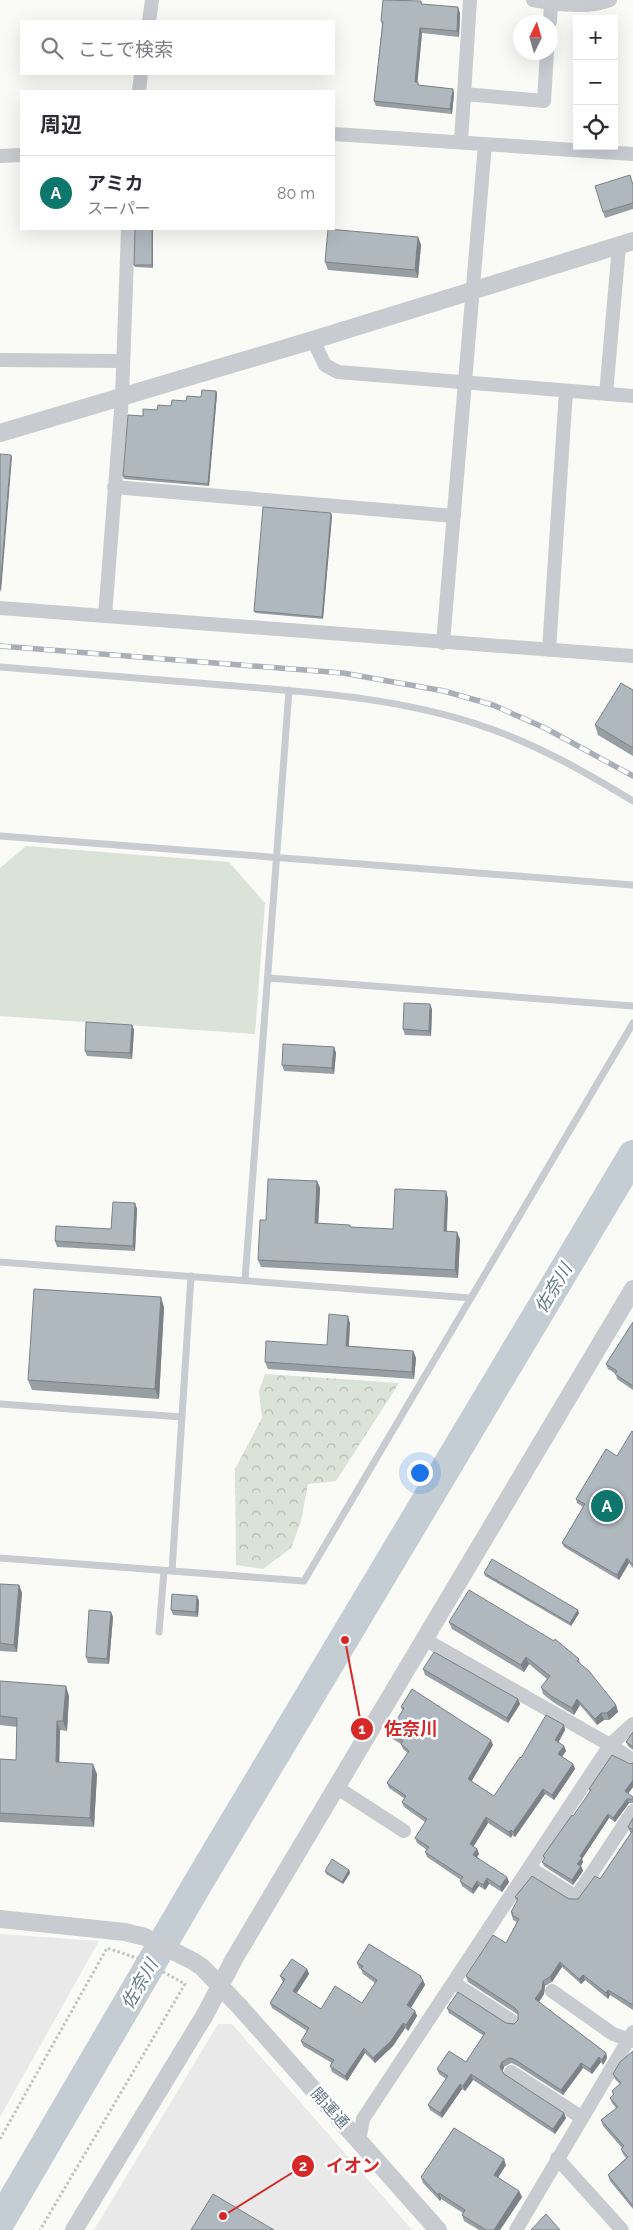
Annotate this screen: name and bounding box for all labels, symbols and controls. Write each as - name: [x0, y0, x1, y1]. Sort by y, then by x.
- north arrow: [513, 15, 558, 60]
- map controls: [573, 15, 618, 150]
- button: +: [573, 15, 618, 60]
- search box: [20, 20, 335, 75]
- icon: search: [38, 34, 66, 62]
- text: ここで検索: [78, 38, 173, 60]
- button: −: [573, 60, 618, 105]
- button: locate: [573, 105, 618, 150]
- text: 周辺: [40, 112, 82, 137]
- text: アミカ: [87, 172, 144, 194]
- text: A: [51, 184, 61, 203]
- text: 80 m: [277, 184, 315, 203]
- text: スーパー: [87, 199, 151, 218]
- water label: 佐奈川: [530, 1258, 577, 1317]
- your location: [407, 1460, 433, 1486]
- pin: A: [591, 1487, 623, 1525]
- callout: 佐奈川: [349, 1713, 448, 1746]
- text: 佐奈川: [384, 1718, 438, 1739]
- text: 1: [358, 1720, 366, 1738]
- water label: 佐奈川: [116, 1954, 163, 2013]
- street label: 開運通: [307, 2084, 353, 2132]
- callout: イオン: [291, 2149, 390, 2182]
- text: イオン: [326, 2155, 380, 2176]
- text: 2: [299, 2157, 307, 2175]

